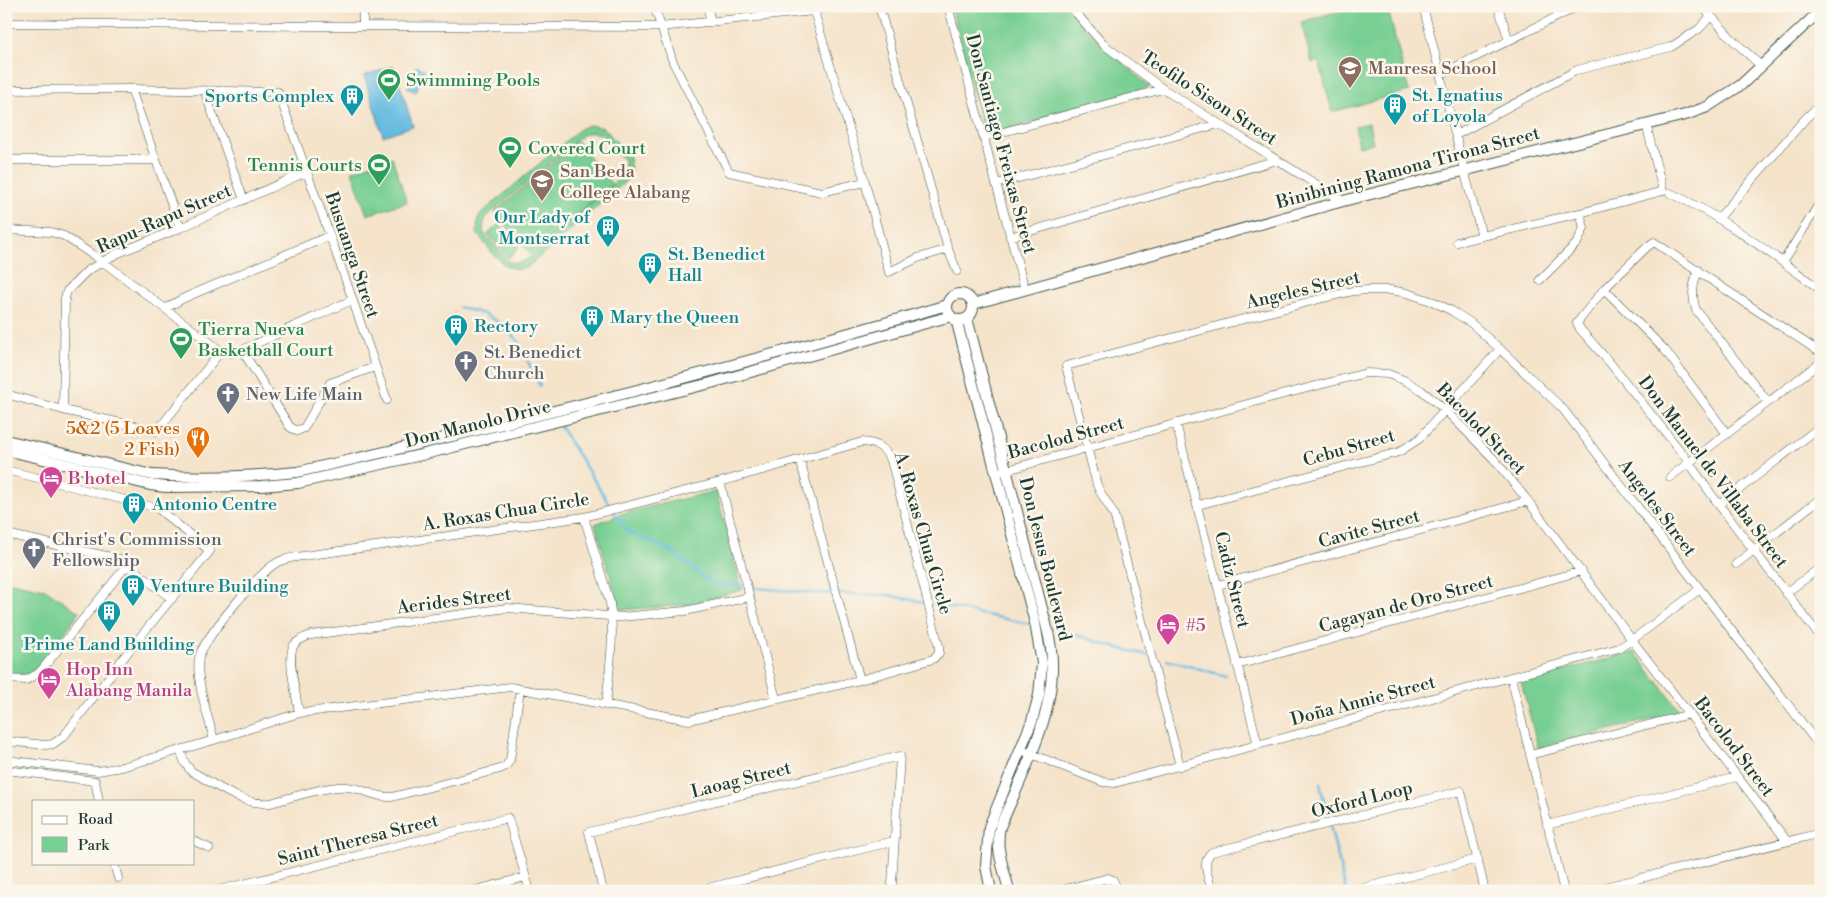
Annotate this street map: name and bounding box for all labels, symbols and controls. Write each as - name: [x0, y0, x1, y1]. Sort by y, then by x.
- street label: Don Santiago Freixas Street: [961, 32, 1042, 257]
- street label: Teofilo Sison Street: [1137, 45, 1282, 151]
- school or university icon: Manresa School: [1337, 55, 1363, 89]
- place label: Manresa School: [1368, 57, 1497, 80]
- sports icon: Swimming Pools: [376, 67, 402, 101]
- place label: Swimming Pools: [406, 69, 540, 92]
- building icon: Sports Complex: [339, 83, 365, 117]
- place label: St. Ignatius of Loyola: [1412, 84, 1503, 128]
- place label: Sports Complex: [205, 85, 335, 108]
- building icon: St. Ignatius of Loyola: [1382, 92, 1408, 126]
- street label: Binibining Ramona Tirona Street: [1273, 122, 1543, 215]
- sports icon: Covered Court: [497, 135, 523, 169]
- place label: Covered Court: [528, 137, 647, 160]
- sports icon: Tennis Courts: [366, 152, 392, 186]
- place label: Tennis Courts: [248, 154, 362, 177]
- place label: San Beda College Alabang: [560, 160, 691, 204]
- school or university icon: San Beda College Alabang: [529, 168, 555, 202]
- street label: Rapu-Rapu Street: [93, 179, 235, 259]
- street label: Busuanga Street: [319, 188, 385, 322]
- place label: Our Lady of Montserrat: [494, 206, 591, 250]
- building icon: Our Lady of Montserrat: [595, 214, 621, 248]
- place label: St. Benedict Hall: [668, 243, 766, 287]
- building icon: St. Benedict Hall: [637, 251, 663, 285]
- street label: Angeles Street: [1243, 266, 1363, 314]
- building icon: Mary the Queen: [579, 304, 605, 338]
- place label: Mary the Queen: [610, 306, 740, 329]
- building icon: Rectory: [443, 313, 469, 347]
- place label: Rectory: [474, 315, 538, 338]
- place label: Tierra Nueva Basketball Court: [197, 318, 334, 362]
- sports icon: Tierra Nueva Basketball Court: [168, 326, 194, 360]
- place label: St. Benedict Church: [484, 341, 582, 385]
- church icon: St. Benedict Church: [453, 349, 479, 383]
- street label: Don Manuel de Villaba Street: [1633, 371, 1793, 573]
- street label: Bacolod Street: [1431, 377, 1531, 480]
- church icon: New Life Main: [215, 381, 241, 415]
- place label: New Life Main: [246, 383, 363, 406]
- street label: Don Manolo Drive: [403, 395, 553, 453]
- street label: Bacolod Street: [1004, 411, 1127, 465]
- place label: 5&2 (5 Loaves 2 Fish): [66, 417, 180, 461]
- street label: Cebu Street: [1300, 424, 1398, 472]
- restaurant icon: 5&2 (5 Loaves 2 Fish): [185, 425, 211, 459]
- street label: A. Roxas Chua Circle: [888, 448, 957, 617]
- street label: Angeles Street: [1612, 454, 1702, 562]
- hotel icon: B hotel: [38, 465, 64, 499]
- place label: B hotel: [67, 467, 126, 490]
- street label: Don Jesus Boulevard: [1013, 475, 1077, 644]
- street label: A. Roxas Chua Circle: [420, 487, 591, 537]
- building icon: Antonio Centre: [121, 491, 147, 525]
- place label: Antonio Centre: [151, 493, 277, 516]
- street label: Cavite Street: [1316, 504, 1423, 554]
- place label: Christ's Commission Fellowship: [52, 528, 222, 572]
- street label: Cadiz Street: [1209, 529, 1255, 631]
- church icon: Christ's Commission Fellowship: [21, 536, 47, 570]
- street label: Cagayan de Oro Street: [1316, 570, 1496, 638]
- building icon: Venture Building: [120, 573, 146, 607]
- place label: Venture Building: [149, 575, 289, 598]
- street label: Aerides Street: [395, 583, 513, 620]
- building icon: Prime Land Building: [96, 599, 122, 633]
- hotel icon: #5: [1155, 612, 1181, 646]
- place label: #5: [1186, 614, 1206, 637]
- place label: Prime Land Building: [23, 633, 195, 656]
- place label: Hop Inn Alabang Manila: [65, 658, 193, 702]
- hotel icon: Hop Inn Alabang Manila: [36, 666, 62, 700]
- street label: Doña Annie Street: [1288, 670, 1439, 731]
- street label: Bacolod Street: [1688, 692, 1779, 802]
- street label: Laoag Street: [689, 756, 794, 804]
- street label: Oxford Loop: [1309, 776, 1415, 824]
- legend: [32, 800, 195, 864]
- street label: Saint Theresa Street: [275, 809, 441, 871]
- text: Road: [78, 810, 113, 829]
- text: Park: [78, 836, 110, 855]

